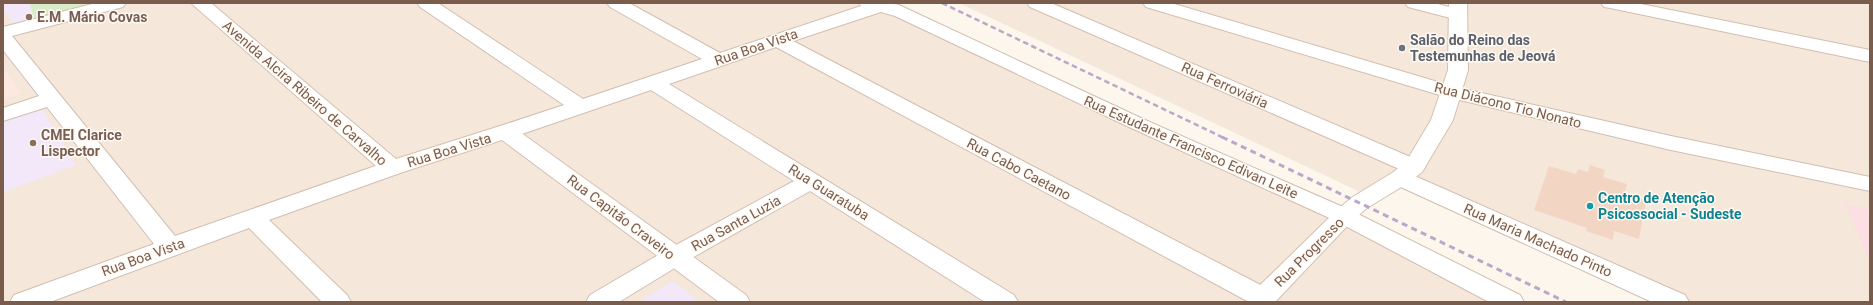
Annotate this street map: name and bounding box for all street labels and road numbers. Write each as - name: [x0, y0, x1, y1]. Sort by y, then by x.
- street label: Avenida Alcira Ribeiro de Carvalho: [220, 17, 390, 169]
- street label: Rua Boa Vista: [712, 25, 800, 69]
- street label: Rua Ferroviária: [1179, 59, 1271, 111]
- street label: Rua Diácono Tio Nonato: [1433, 79, 1583, 131]
- street label: Rua Estudante Francisco Edivan Leite: [1081, 92, 1301, 202]
- street label: Rua Boa Vista: [405, 130, 493, 170]
- street label: Rua Cabo Caetano: [964, 135, 1074, 203]
- street label: Rua Guaratuba: [786, 161, 872, 223]
- street label: Rua Capitão Craveiro: [564, 171, 678, 263]
- street label: Rua Santa Luzia: [689, 192, 783, 254]
- street label: Rua Maria Machado Pinto: [1461, 200, 1615, 280]
- street label: Rua Progresso: [1271, 214, 1347, 290]
- street label: Rua Boa Vista: [99, 235, 187, 279]

